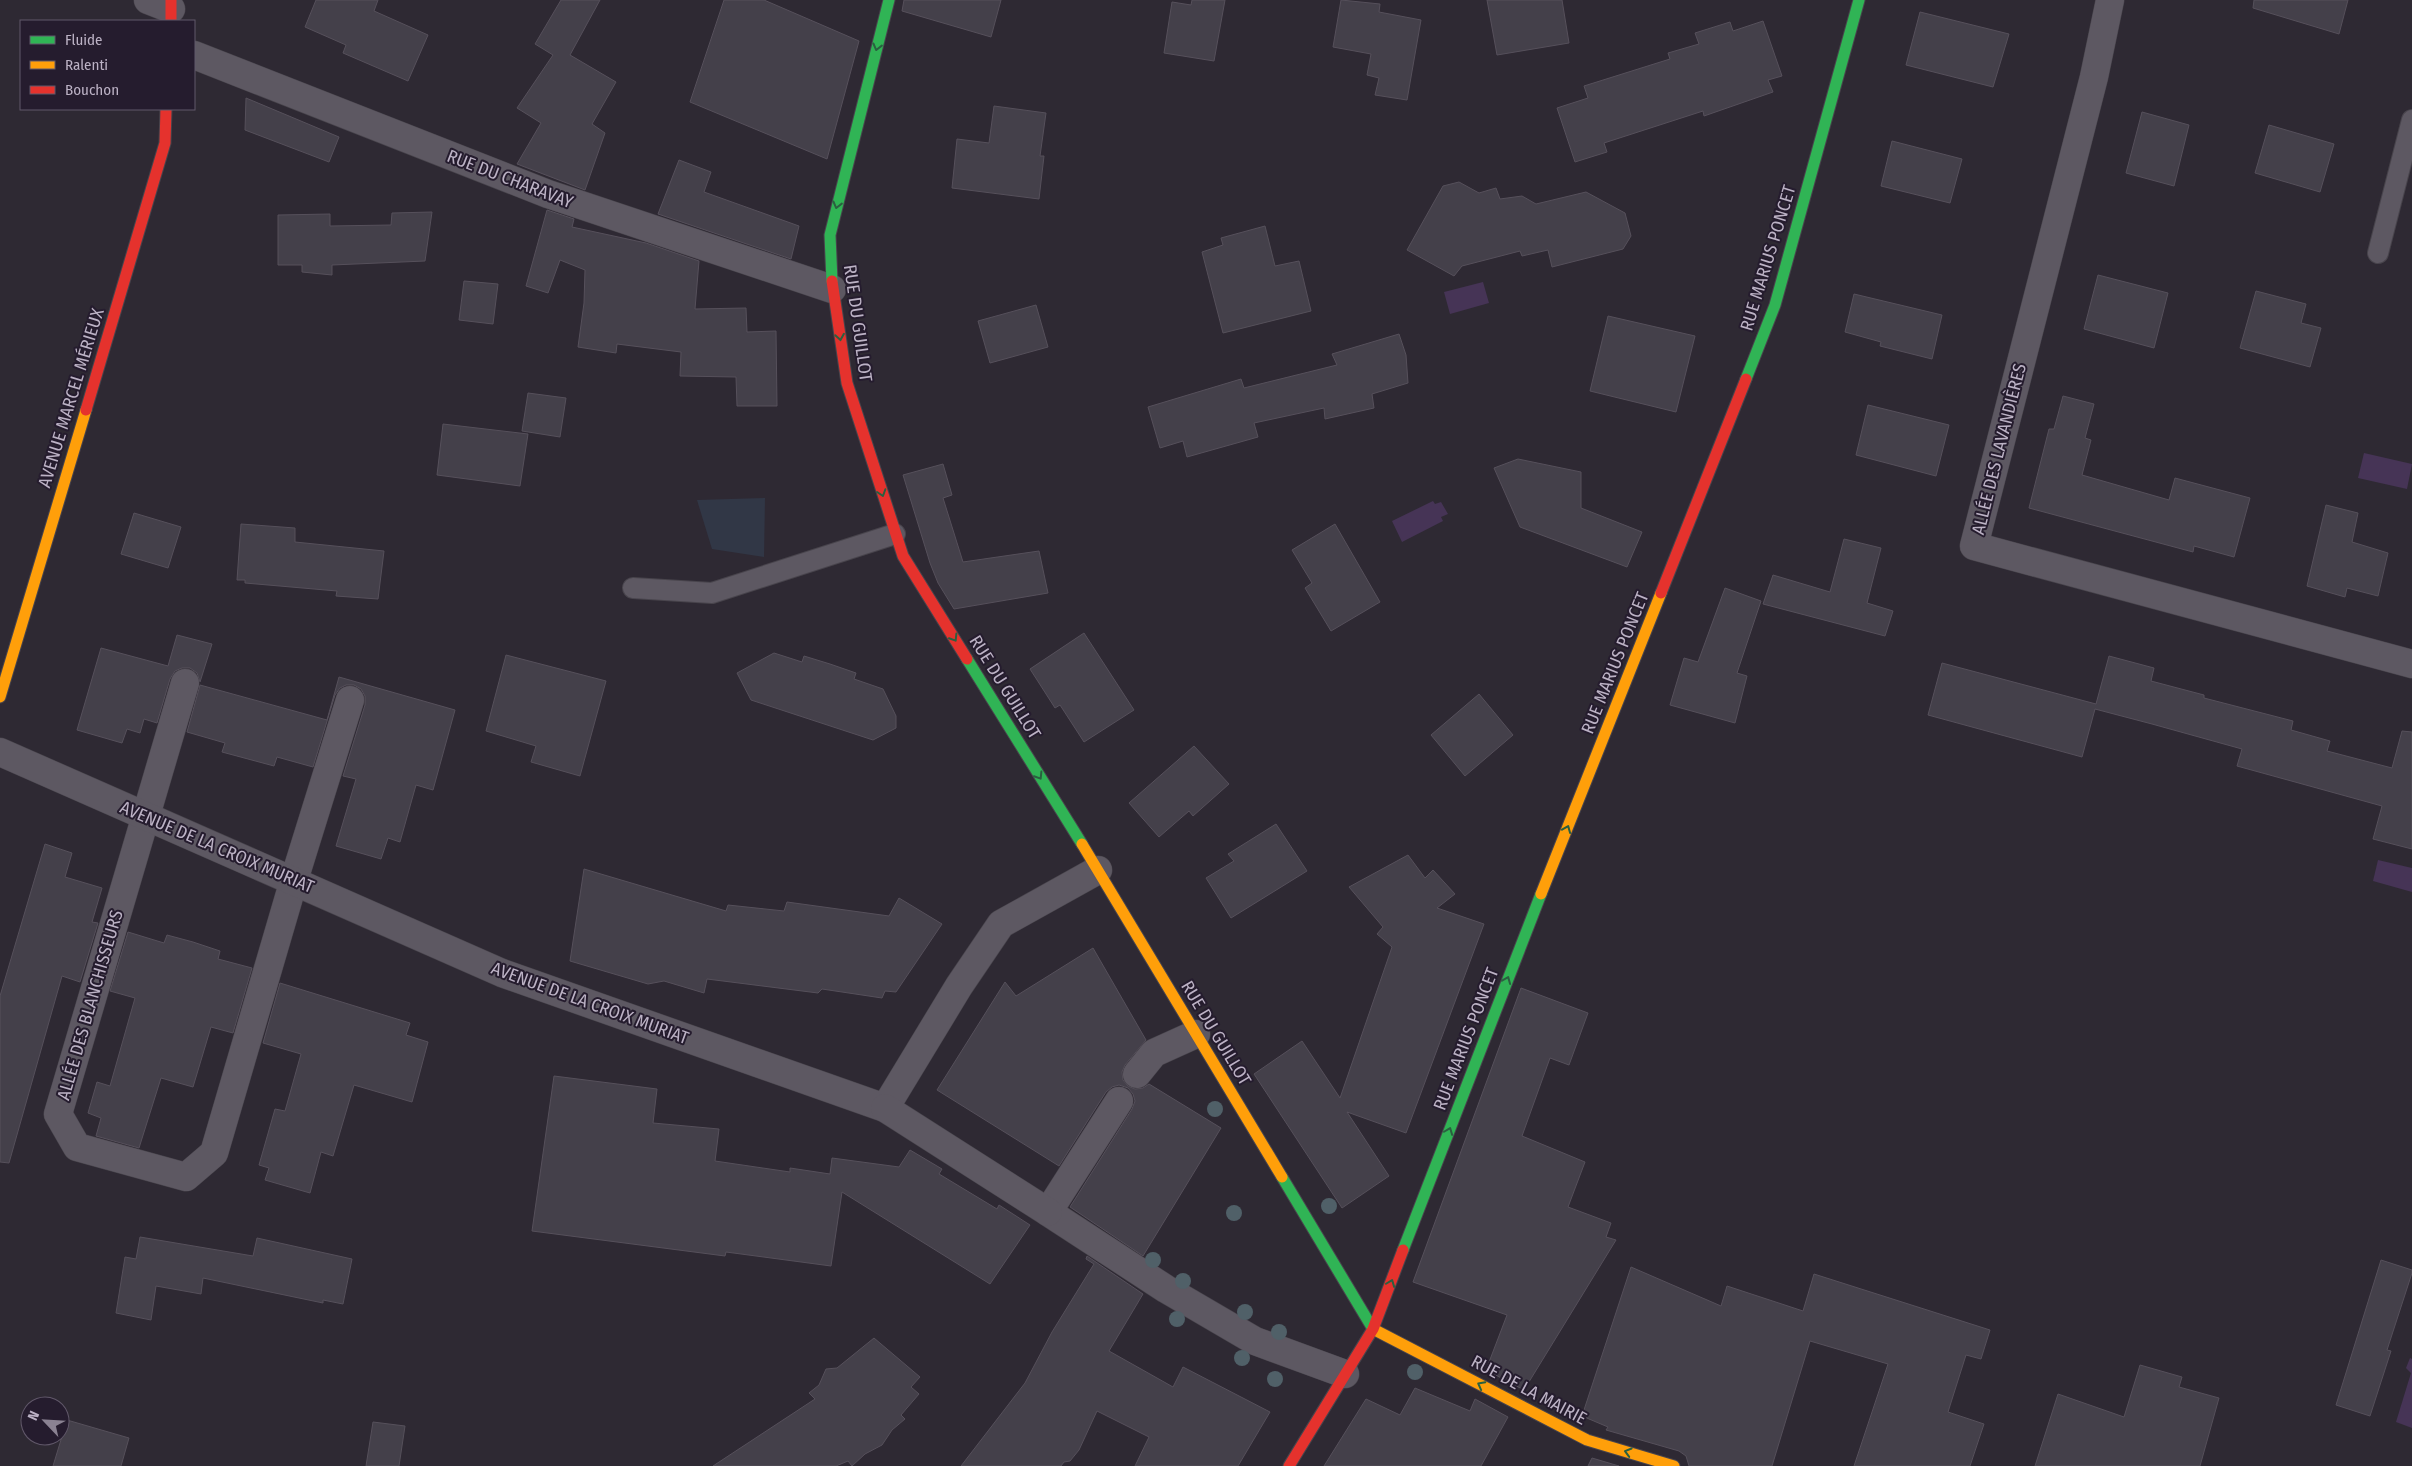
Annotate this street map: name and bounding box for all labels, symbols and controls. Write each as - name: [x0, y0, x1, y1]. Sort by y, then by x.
- legend: [20, 20, 195, 110]
- text: Fluide: [65, 31, 102, 49]
- one-way arrow: [872, 43, 883, 52]
- text: Ralenti: [65, 56, 108, 74]
- text: Bouchon: [65, 81, 119, 99]
- street label: RUE DU CHARAVAY: [444, 145, 576, 213]
- street label: RUE MARIUS PONCET: [1735, 182, 1801, 333]
- one-way arrow: [832, 200, 843, 209]
- street label: RUE DU GUILLOT: [839, 263, 877, 384]
- street label: AVENUE MARCEL MÉRIEUX: [32, 305, 109, 490]
- one-way arrow: [834, 333, 844, 341]
- street label: ALLÉE DES LAVANDIÈRES: [1966, 361, 2031, 537]
- one-way arrow: [877, 489, 887, 497]
- street label: RUE MARIUS PONCET: [1577, 588, 1654, 737]
- street label: RUE DU GUILLOT: [964, 631, 1046, 743]
- one-way arrow: [947, 633, 957, 642]
- one-way arrow: [1033, 771, 1043, 780]
- street label: AVENUE DE LA CROIX MURIAT: [117, 796, 318, 898]
- one-way arrow: [1561, 825, 1572, 834]
- street label: ALLÉE DES BLANCHISSEURS: [51, 907, 128, 1103]
- street label: AVENUE DE LA CROIX MURIAT: [488, 957, 692, 1049]
- street label: RUE MARIUS PONCET: [1429, 964, 1504, 1113]
- one-way arrow: [1501, 976, 1512, 985]
- street label: RUE DU GUILLOT: [1176, 977, 1256, 1090]
- one-way arrow: [1443, 1127, 1453, 1136]
- one-way arrow: [1384, 1279, 1395, 1288]
- street label: RUE DE LA MAIRIE: [1467, 1350, 1591, 1430]
- one-way arrow: [1477, 1381, 1486, 1391]
- north arrow: [20, 1396, 70, 1446]
- text: N: [24, 1408, 43, 1423]
- one-way arrow: [1624, 1448, 1632, 1458]

